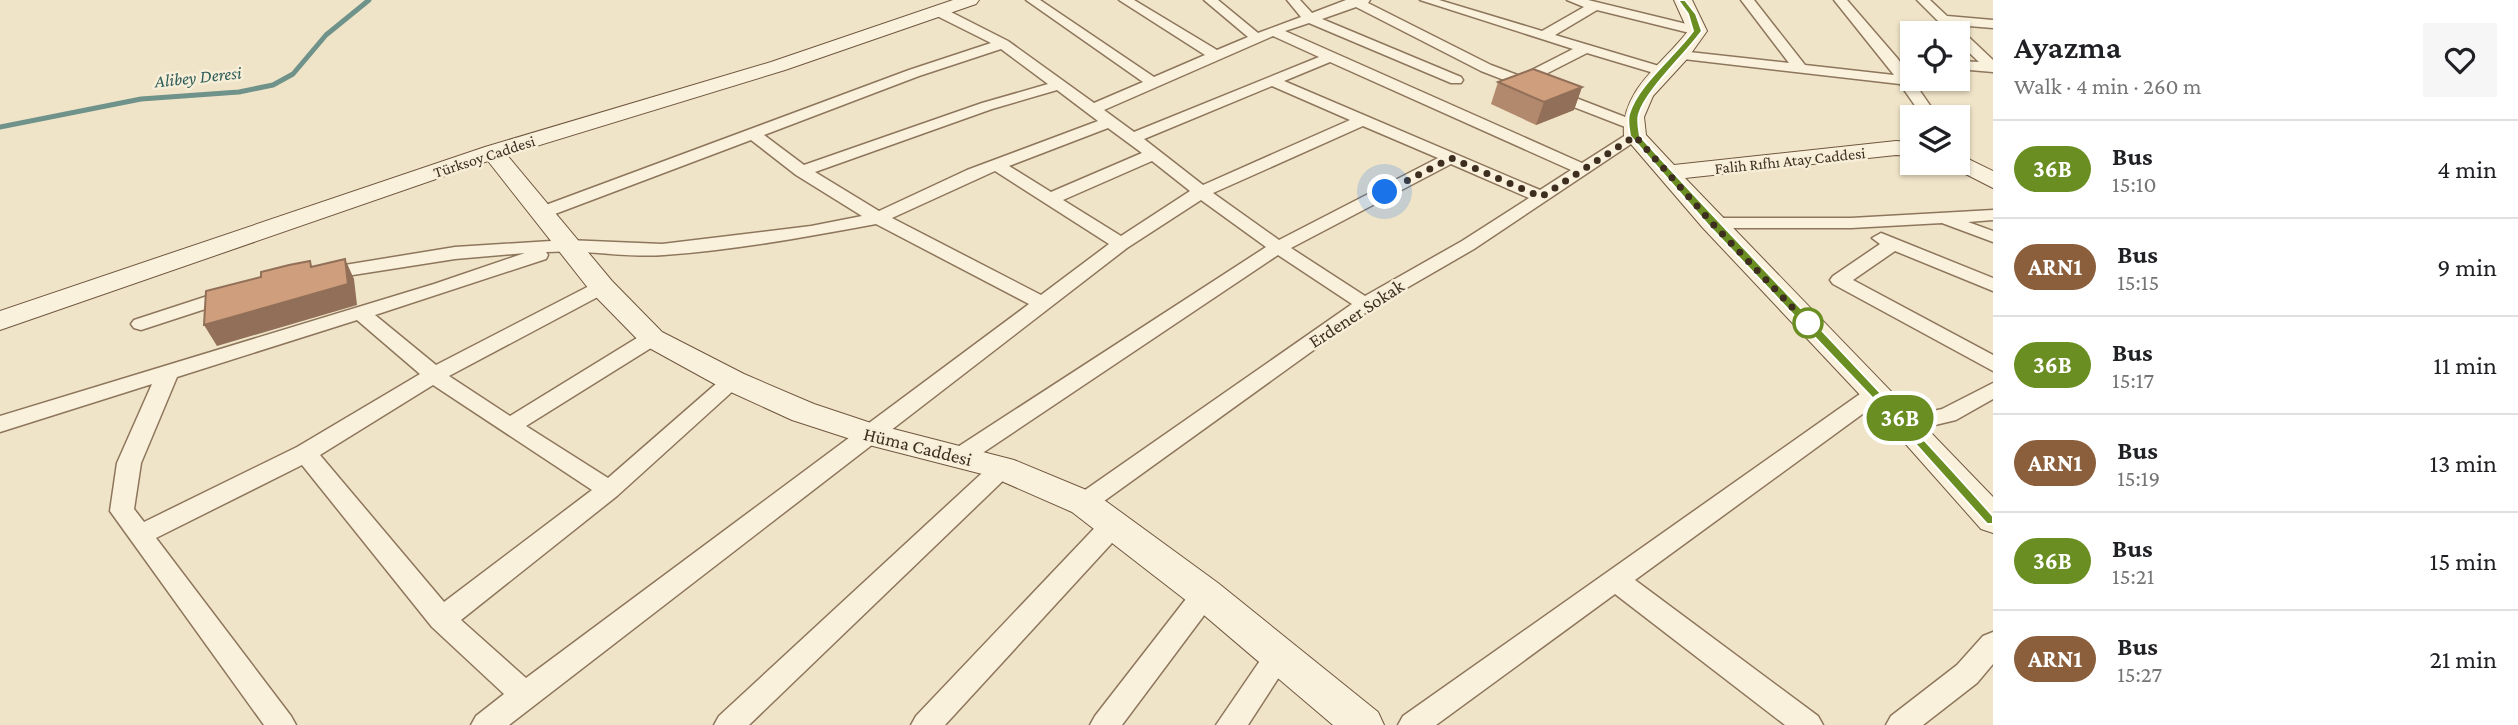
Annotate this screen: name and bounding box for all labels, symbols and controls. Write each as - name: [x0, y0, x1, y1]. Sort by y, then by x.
- map controls: [1900, 21, 1970, 175]
- button: locate: [1900, 21, 1970, 91]
- button: heart: [2423, 23, 2497, 97]
- text: Ayazma: [2014, 28, 2121, 65]
- water label: Alibey Deresi: [153, 62, 243, 92]
- text: Walk · 4 min · 260 m: [2014, 73, 2201, 99]
- button: layers: [1900, 105, 1970, 175]
- street label: Türksoy Caddesi: [431, 132, 537, 182]
- text: Bus: [2112, 142, 2153, 171]
- street label: Falih Rıfhı Atay Caddesi: [1714, 144, 1866, 178]
- text: 36B: [2033, 155, 2072, 182]
- text: 4 min: [2437, 155, 2497, 184]
- text: 15:10: [2112, 171, 2156, 197]
- your location: [1367, 174, 1402, 209]
- text: Bus: [2117, 240, 2158, 269]
- text: ARN1: [2028, 253, 2082, 280]
- text: 9 min: [2437, 253, 2497, 282]
- text: 15:15: [2117, 269, 2159, 295]
- street label: Erdener Sokak: [1305, 274, 1408, 352]
- unlabelled marker: [1793, 308, 1823, 338]
- text: Bus: [2112, 338, 2153, 367]
- text: 36B: [2033, 351, 2072, 378]
- text: 11 min: [2433, 351, 2497, 380]
- text: 15:17: [2112, 367, 2154, 393]
- line badge: 36B: [1860, 395, 1940, 441]
- text: 36B: [1881, 404, 1919, 431]
- street label: Hüma Caddesi: [862, 423, 974, 470]
- text: Bus: [2117, 436, 2158, 465]
- text: ARN1: [2028, 449, 2082, 476]
- text: 13 min: [2429, 449, 2497, 478]
- text: 15:19: [2117, 465, 2160, 491]
- text: Bus: [2112, 534, 2153, 563]
- text: 36B: [2033, 547, 2072, 574]
- text: 15 min: [2430, 547, 2497, 576]
- text: 15:21: [2112, 563, 2154, 589]
- text: Bus: [2117, 632, 2158, 661]
- text: ARN1: [2028, 645, 2082, 672]
- text: 21 min: [2429, 645, 2497, 674]
- text: 15:27: [2117, 661, 2162, 687]

